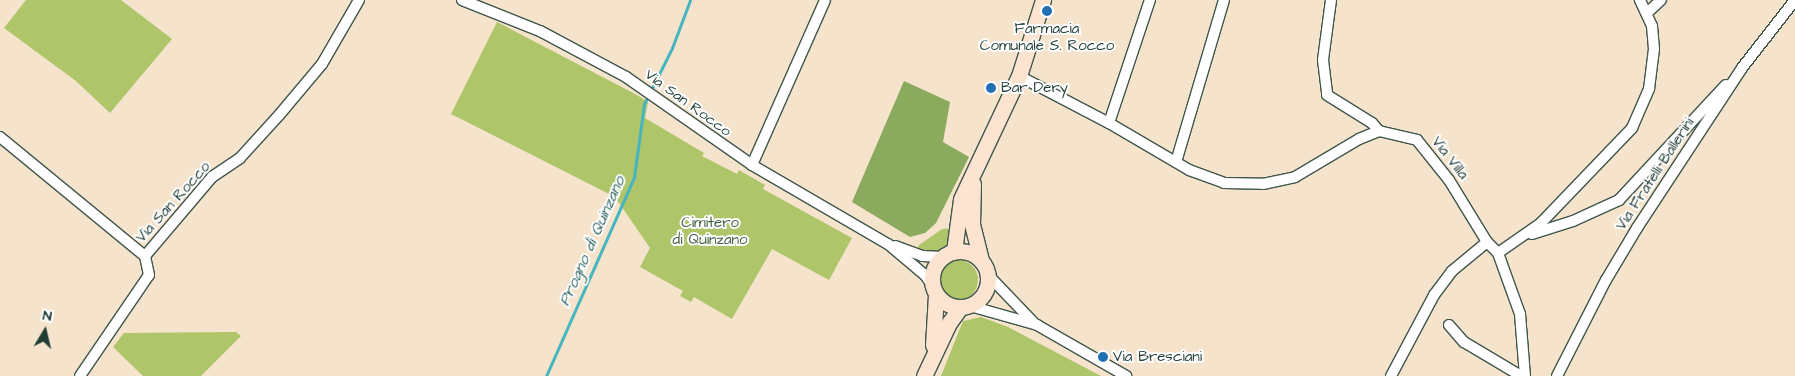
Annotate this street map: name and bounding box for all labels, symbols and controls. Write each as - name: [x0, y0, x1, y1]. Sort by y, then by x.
- marker: Farmacia Comunale S. Rocco: [1041, 5, 1053, 17]
- place label: Farmacia Comunale S. Rocco: [980, 19, 1114, 54]
- street label: Via San Rocco: [641, 66, 735, 140]
- place label: Bar Dery: [1001, 79, 1068, 97]
- marker: Bar Dery: [985, 82, 997, 94]
- street label: Via Fratelli Ballerini: [1612, 114, 1698, 234]
- street label: Via Villa: [1428, 133, 1472, 183]
- street label: Via San Rocco: [132, 158, 214, 246]
- water label: Progno di Quinzano: [555, 173, 629, 309]
- park label: Cimitero di Quinzano: [672, 213, 748, 248]
- north arrow: [20, 306, 70, 356]
- text: N: [41, 306, 53, 327]
- place label: Via Bresciani: [1113, 348, 1202, 366]
- marker: Via Bresciani: [1097, 351, 1109, 363]

